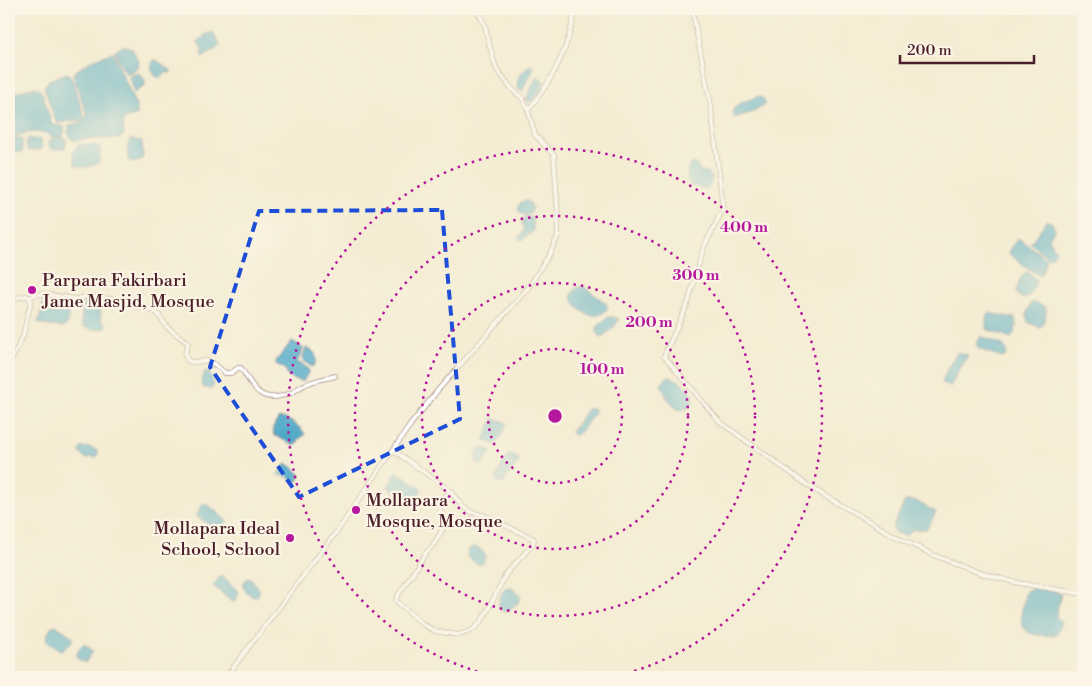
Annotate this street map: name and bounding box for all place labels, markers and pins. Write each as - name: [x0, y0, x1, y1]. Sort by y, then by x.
- place label: Parpara Fakirbari Jame Masjid, Mosque: [41, 269, 215, 313]
- marker: Parpara Fakirbari Jame Masjid, Mosque: [26, 284, 38, 296]
- centre of rings: [546, 407, 564, 425]
- place label: Mollapara Mosque, Mosque: [366, 489, 503, 533]
- marker: Mollapara Mosque, Mosque: [350, 504, 362, 516]
- place label: Mollapara Ideal School, School: [154, 517, 281, 561]
- marker: Mollapara Ideal School, School: [284, 532, 296, 544]

